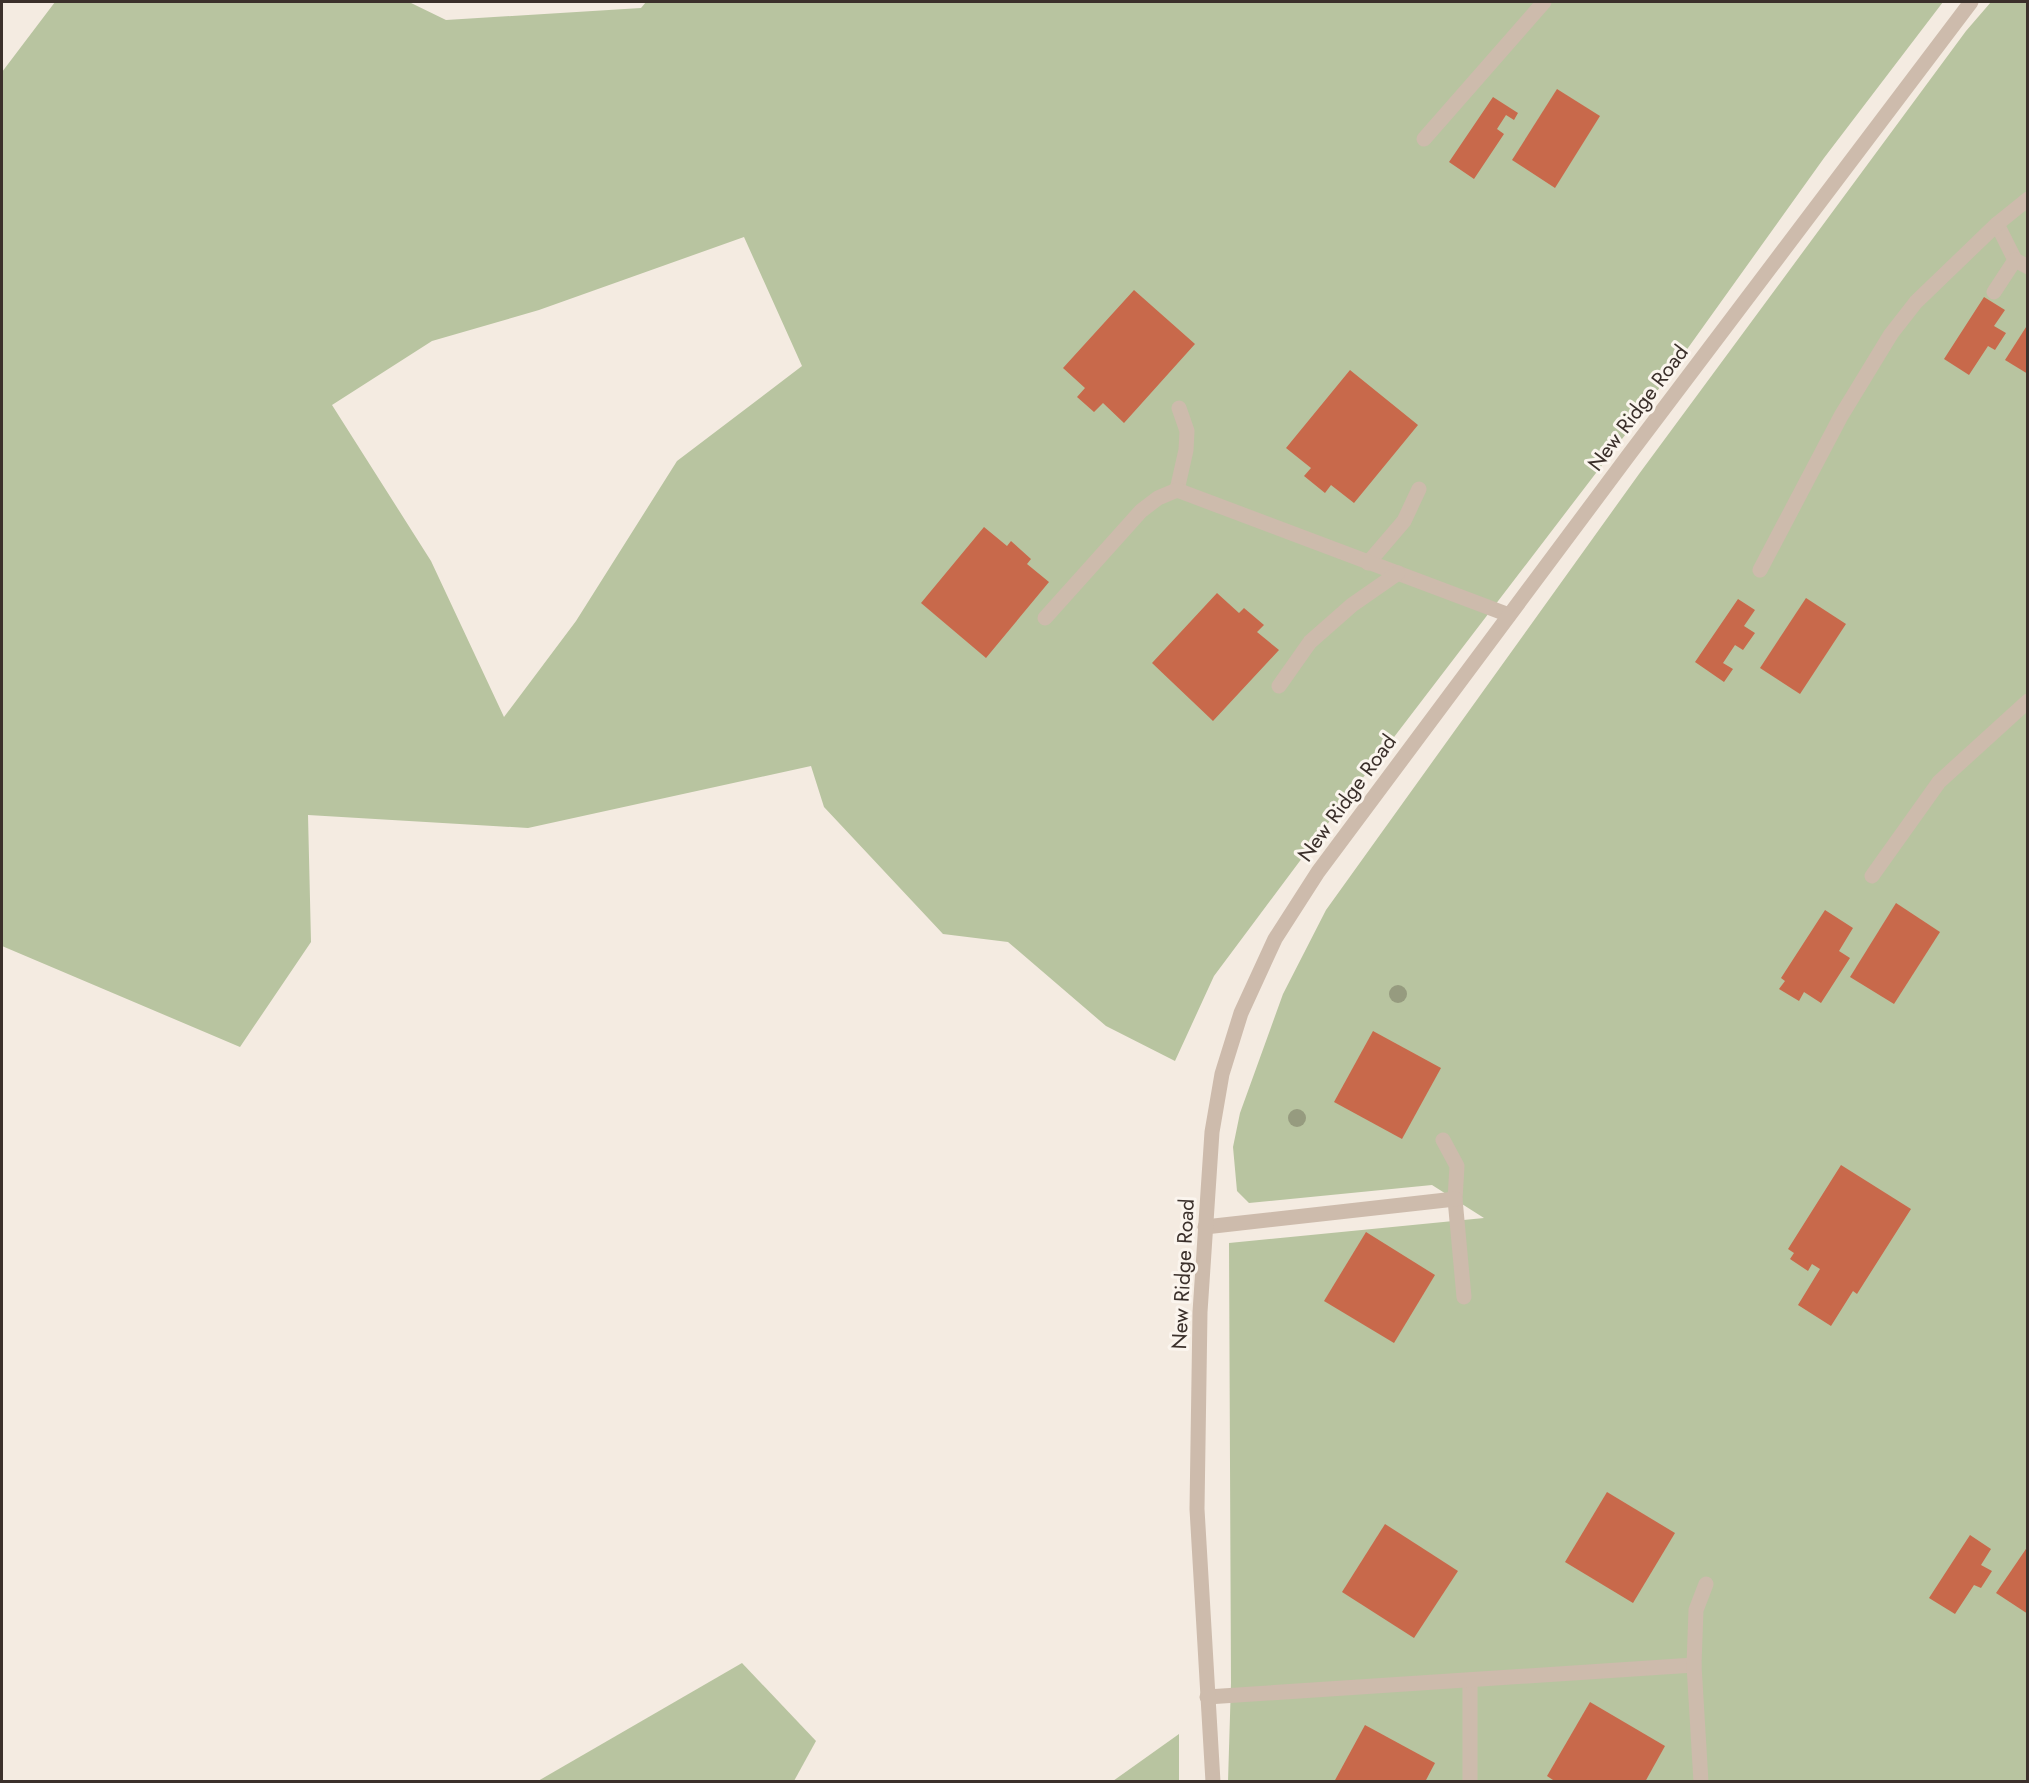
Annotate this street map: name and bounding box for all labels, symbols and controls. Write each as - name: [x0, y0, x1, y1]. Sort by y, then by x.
- street label: New Ridge Road: [1581, 339, 1695, 477]
- street label: New Ridge Road: [1291, 728, 1403, 868]
- street label: New Ridge Road: [1164, 1198, 1202, 1350]

